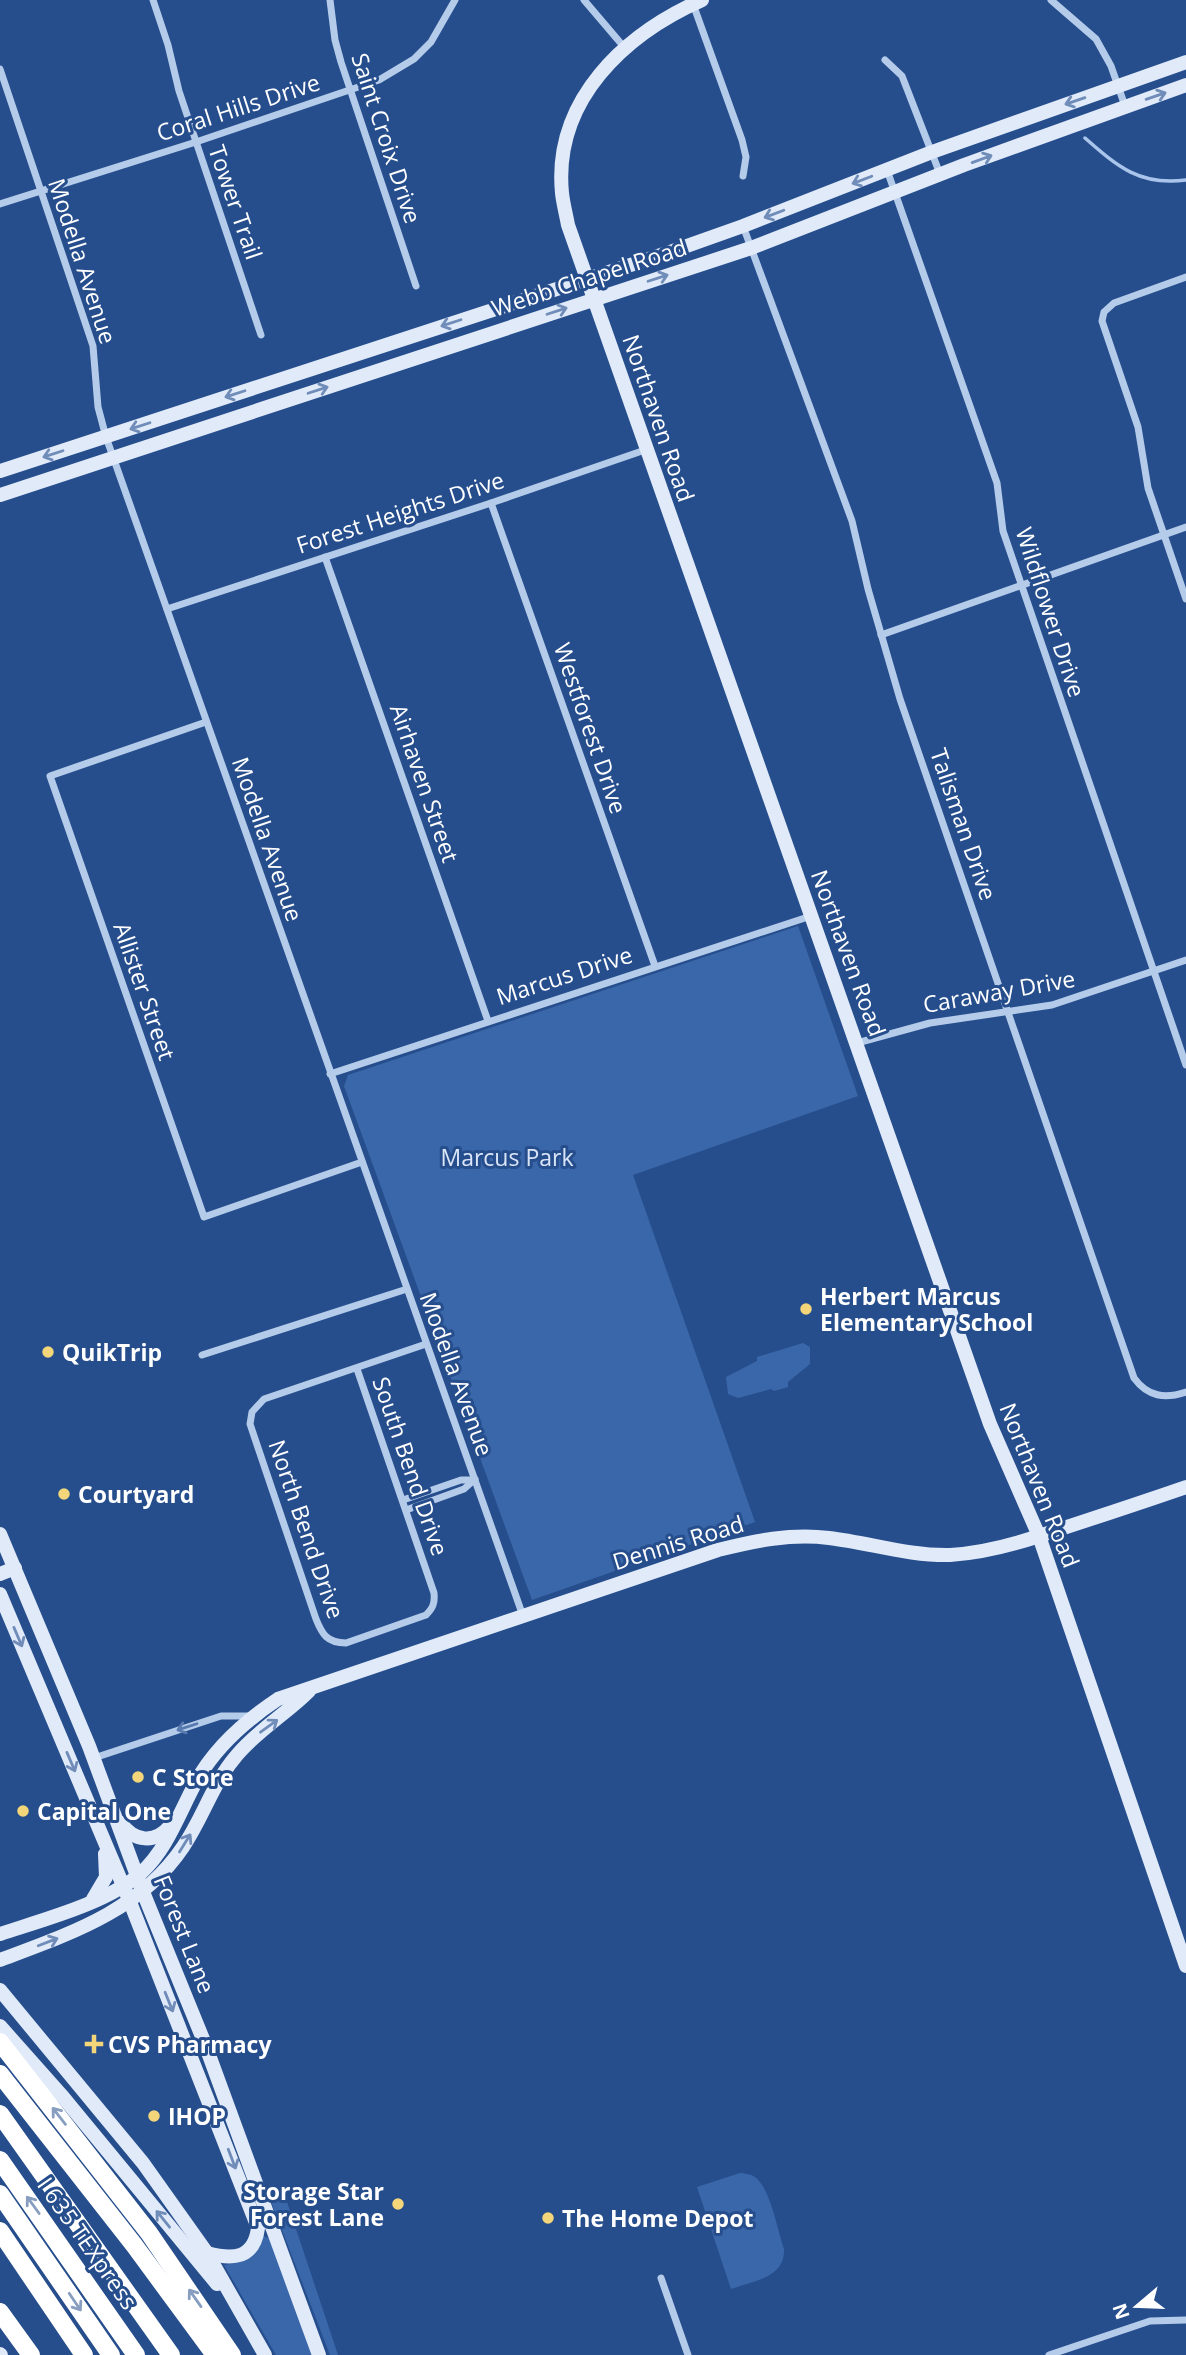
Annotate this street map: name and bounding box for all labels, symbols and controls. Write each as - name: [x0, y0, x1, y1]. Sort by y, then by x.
- street label: Saint Croix Drive: [344, 49, 430, 227]
- street label: Coral Hills Drive: [152, 66, 324, 148]
- one-way arrow: [1144, 89, 1166, 101]
- one-way arrow: [1065, 96, 1087, 108]
- street label: Tower Trail: [201, 140, 271, 264]
- one-way arrow: [970, 152, 992, 164]
- street label: Modella Avenue: [41, 174, 125, 348]
- one-way arrow: [851, 174, 873, 187]
- one-way arrow: [764, 209, 786, 222]
- street label: Webb Chapel Road: [487, 230, 691, 324]
- one-way arrow: [647, 271, 669, 284]
- one-way arrow: [546, 304, 568, 316]
- one-way arrow: [440, 317, 462, 330]
- street label: Northaven Road: [615, 330, 703, 506]
- one-way arrow: [306, 383, 328, 395]
- one-way arrow: [224, 389, 246, 401]
- one-way arrow: [130, 420, 152, 433]
- one-way arrow: [42, 448, 64, 461]
- street label: Forest Heights Drive: [292, 463, 508, 561]
- street label: Wildflower Drive: [1008, 523, 1094, 701]
- street label: Westforest Drive: [547, 638, 635, 818]
- street label: Airhaven Street: [383, 700, 467, 866]
- street label: Talisman Drive: [923, 744, 1005, 904]
- street label: Modella Avenue: [225, 752, 311, 926]
- street label: Northaven Road: [804, 865, 894, 1041]
- street label: Allister Street: [106, 918, 184, 1064]
- street label: Marcus Drive: [492, 938, 636, 1012]
- street label: Caraway Drive: [920, 962, 1078, 1020]
- park label: Marcus Park: [440, 1141, 574, 1173]
- place label: Herbert Marcus Elementary School: [820, 1280, 1033, 1338]
- street label: Modella Avenue: [413, 1288, 501, 1460]
- marker: Herbert Marcus Elementary School: [798, 1301, 814, 1317]
- place label: QuikTrip: [62, 1336, 162, 1368]
- marker: QuikTrip: [40, 1344, 56, 1360]
- street label: South Bend Drive: [365, 1372, 457, 1560]
- street label: Northaven Road: [992, 1398, 1088, 1572]
- street label: North Bend Drive: [261, 1435, 353, 1623]
- place label: Courtyard: [78, 1478, 194, 1510]
- marker: Courtyard: [56, 1486, 72, 1502]
- street label: Dennis Road: [609, 1507, 747, 1577]
- one-way arrow: [13, 1626, 26, 1647]
- one-way arrow: [259, 1719, 278, 1734]
- one-way arrow: [176, 1721, 198, 1734]
- one-way arrow: [66, 1751, 79, 1772]
- place label: C Store: [152, 1761, 234, 1793]
- marker: C Store: [130, 1769, 146, 1785]
- place label: Capital One: [37, 1795, 171, 1827]
- marker: Capital One: [15, 1803, 31, 1819]
- one-way arrow: [177, 1834, 192, 1853]
- street label: Forest Lane: [147, 1870, 223, 1998]
- one-way arrow: [37, 1934, 59, 1947]
- one-way arrow: [164, 1990, 177, 2012]
- place label: CVS Pharmacy: [108, 2028, 272, 2060]
- marker: CVS Pharmacy: [86, 2036, 102, 2052]
- place label: IHOP: [168, 2100, 226, 2132]
- one-way arrow: [51, 2107, 67, 2125]
- marker: IHOP: [146, 2108, 162, 2124]
- one-way arrow: [227, 2147, 240, 2169]
- street label: I 635 TEXpress: [30, 2170, 146, 2316]
- place label: Storage Star Forest Lane: [243, 2175, 384, 2233]
- one-way arrow: [26, 2196, 40, 2215]
- marker: Storage Star Forest Lane: [390, 2196, 406, 2212]
- place label: The Home Depot: [562, 2202, 753, 2234]
- one-way arrow: [155, 2210, 170, 2228]
- marker: The Home Depot: [540, 2210, 556, 2226]
- north arrow: [1102, 2271, 1172, 2341]
- one-way arrow: [188, 2289, 202, 2308]
- one-way arrow: [68, 2292, 82, 2311]
- text: N: [1106, 2300, 1136, 2323]

